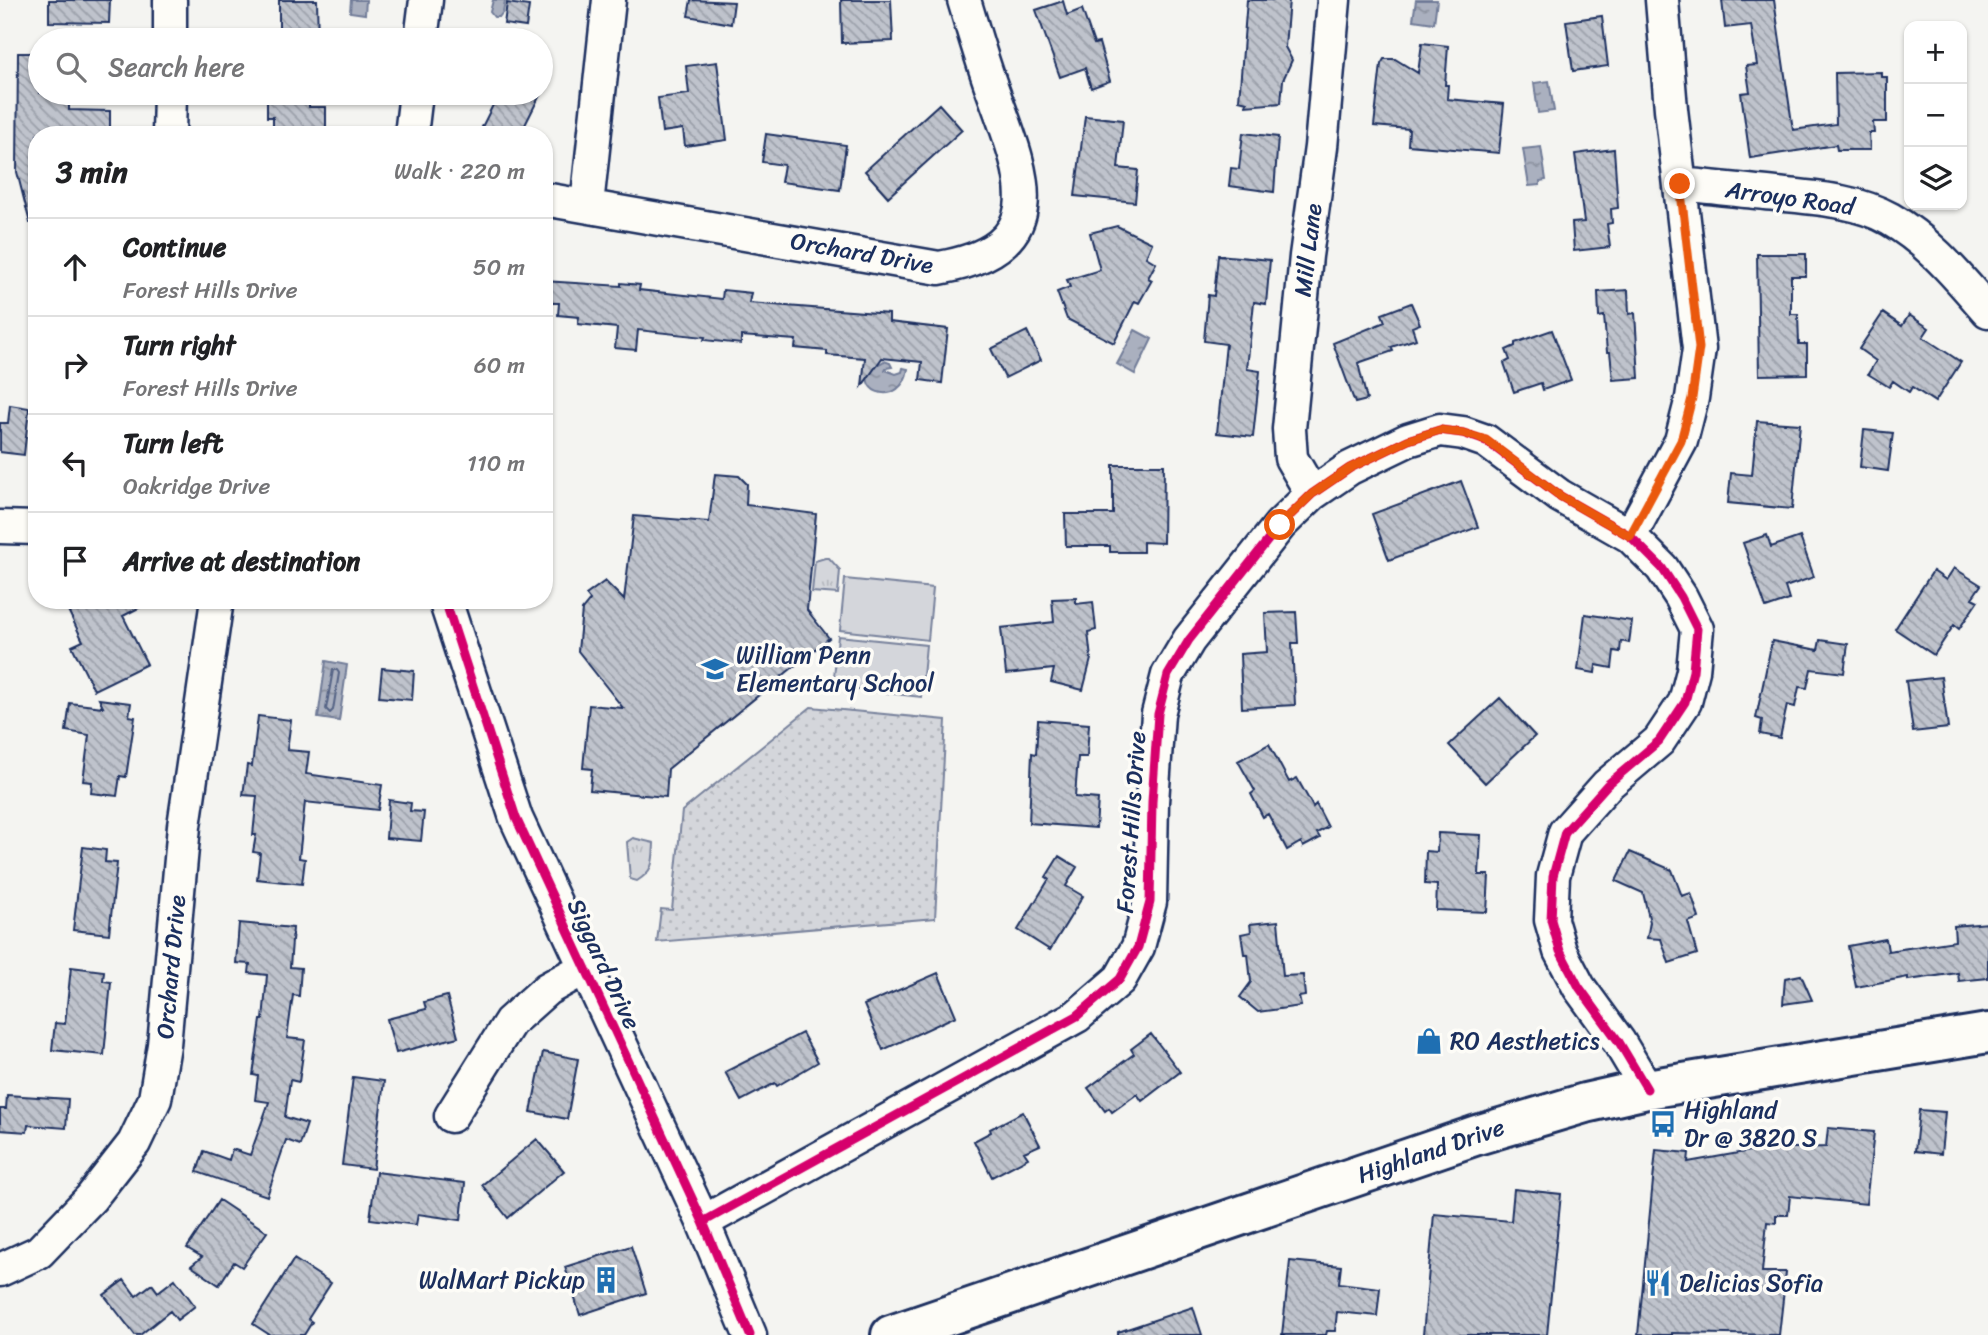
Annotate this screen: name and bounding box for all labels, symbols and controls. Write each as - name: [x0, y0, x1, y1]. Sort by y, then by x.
- map controls: [1904, 21, 1967, 210]
- button: +: [1904, 21, 1967, 84]
- search box: [28, 28, 553, 105]
- text: Search here: [108, 44, 245, 90]
- icon: search: [52, 48, 90, 86]
- button: −: [1904, 84, 1967, 147]
- text: 3 min: [56, 145, 128, 199]
- button: layers: [1904, 147, 1967, 210]
- text: Walk · 220 m: [394, 151, 525, 192]
- route end: [1664, 168, 1695, 199]
- street label: Arroyo Road: [1722, 168, 1859, 228]
- street label: Mill Lane: [1281, 200, 1335, 299]
- street label: Orchard Drive: [787, 220, 937, 286]
- text: Continue: [123, 224, 226, 270]
- text: 50 m: [473, 247, 525, 288]
- icon: ahead: [56, 248, 94, 286]
- text: Forest Hills Drive: [123, 270, 298, 311]
- text: Turn right: [123, 322, 236, 368]
- text: 60 m: [474, 345, 525, 386]
- icon: right: [56, 346, 94, 384]
- text: Forest Hills Drive: [123, 368, 298, 409]
- text: Turn left: [123, 420, 223, 466]
- text: 110 m: [467, 443, 525, 484]
- icon: left: [56, 444, 94, 482]
- text: Oakridge Drive: [123, 466, 270, 507]
- route start: [1264, 509, 1295, 540]
- text: Arrive at destination: [123, 538, 360, 584]
- icon: arrive: [56, 542, 94, 580]
- place label: William Penn Elementary School: [736, 634, 935, 704]
- school or university icon: William Penn Elementary School: [700, 654, 730, 684]
- street label: Forest Hills Drive: [1104, 730, 1158, 914]
- street label: Siggard Drive: [555, 891, 653, 1037]
- street label: Orchard Drive: [144, 893, 198, 1041]
- place label: RO Aesthetics: [1450, 1020, 1600, 1062]
- shop icon: RO Aesthetics: [1414, 1026, 1444, 1056]
- place label: Highland Dr @ 3820 S: [1684, 1089, 1817, 1159]
- street label: Highland Drive: [1352, 1106, 1510, 1196]
- bus stop icon: Highland Dr @ 3820 S: [1648, 1109, 1678, 1139]
- place label: WalMart Pickup: [419, 1259, 585, 1301]
- place label: Delicias Sofia: [1679, 1262, 1823, 1304]
- building icon: WalMart Pickup: [591, 1265, 621, 1295]
- restaurant icon: Delicias Sofia: [1643, 1268, 1673, 1298]

